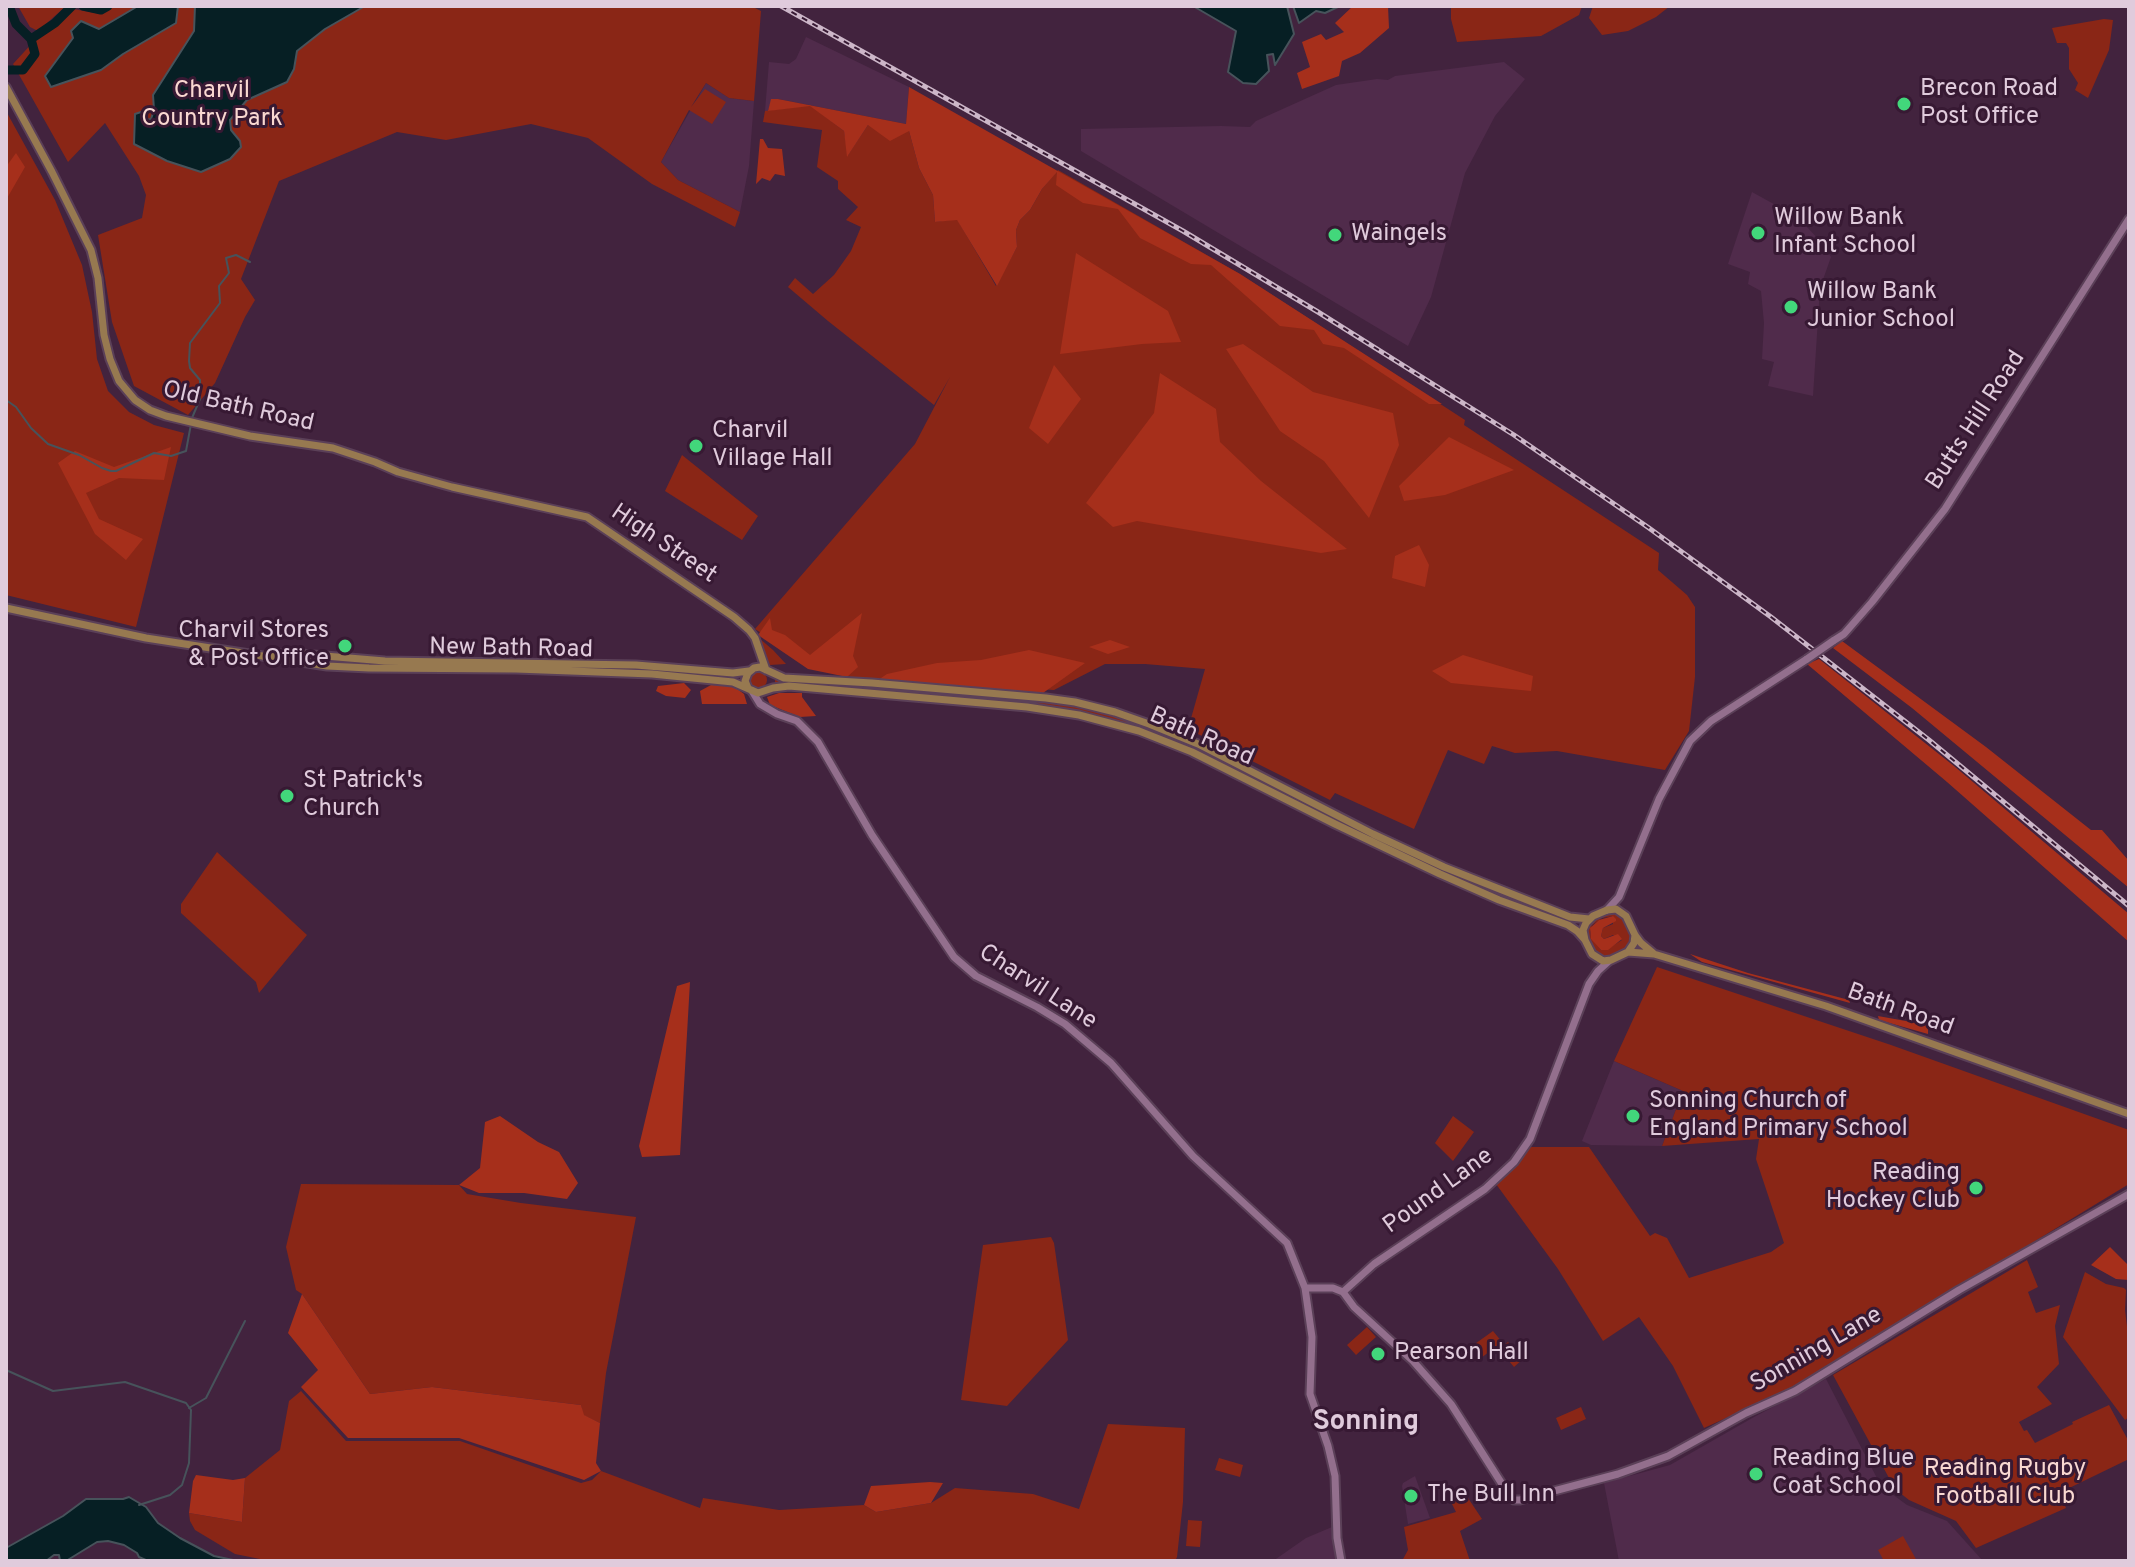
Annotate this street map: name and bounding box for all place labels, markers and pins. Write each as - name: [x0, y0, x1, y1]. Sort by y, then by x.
- place label: Brecon Road Post Office: [1920, 76, 2058, 132]
- marker: Brecon Road Post Office: [1895, 95, 1913, 113]
- place label: Willow Bank Infant School: [1774, 205, 1916, 261]
- place label: Waingels: [1351, 221, 1447, 249]
- marker: Willow Bank Infant School: [1749, 224, 1767, 242]
- marker: Waingels: [1326, 226, 1344, 244]
- place label: Willow Bank Junior School: [1807, 279, 1955, 335]
- marker: Willow Bank Junior School: [1782, 298, 1800, 316]
- place label: Charvil Village Hall: [712, 418, 833, 474]
- marker: Charvil Village Hall: [687, 437, 705, 455]
- place label: Charvil Stores & Post Office: [178, 618, 329, 674]
- marker: Charvil Stores & Post Office: [336, 637, 354, 655]
- place label: St Patrick's Church: [303, 768, 423, 824]
- marker: St Patrick's Church: [278, 787, 296, 805]
- place label: Sonning Church of England Primary School: [1649, 1088, 1908, 1144]
- marker: Sonning Church of England Primary School: [1624, 1107, 1642, 1125]
- place label: Reading Hockey Club: [1826, 1160, 1960, 1216]
- marker: Reading Hockey Club: [1967, 1179, 1985, 1197]
- place label: Pearson Hall: [1394, 1340, 1529, 1368]
- marker: Pearson Hall: [1369, 1345, 1387, 1363]
- place label: Reading Blue Coat School: [1772, 1446, 1914, 1502]
- marker: Reading Blue Coat School: [1747, 1465, 1765, 1483]
- place label: The Bull Inn: [1427, 1482, 1555, 1510]
- marker: The Bull Inn: [1402, 1487, 1420, 1505]

